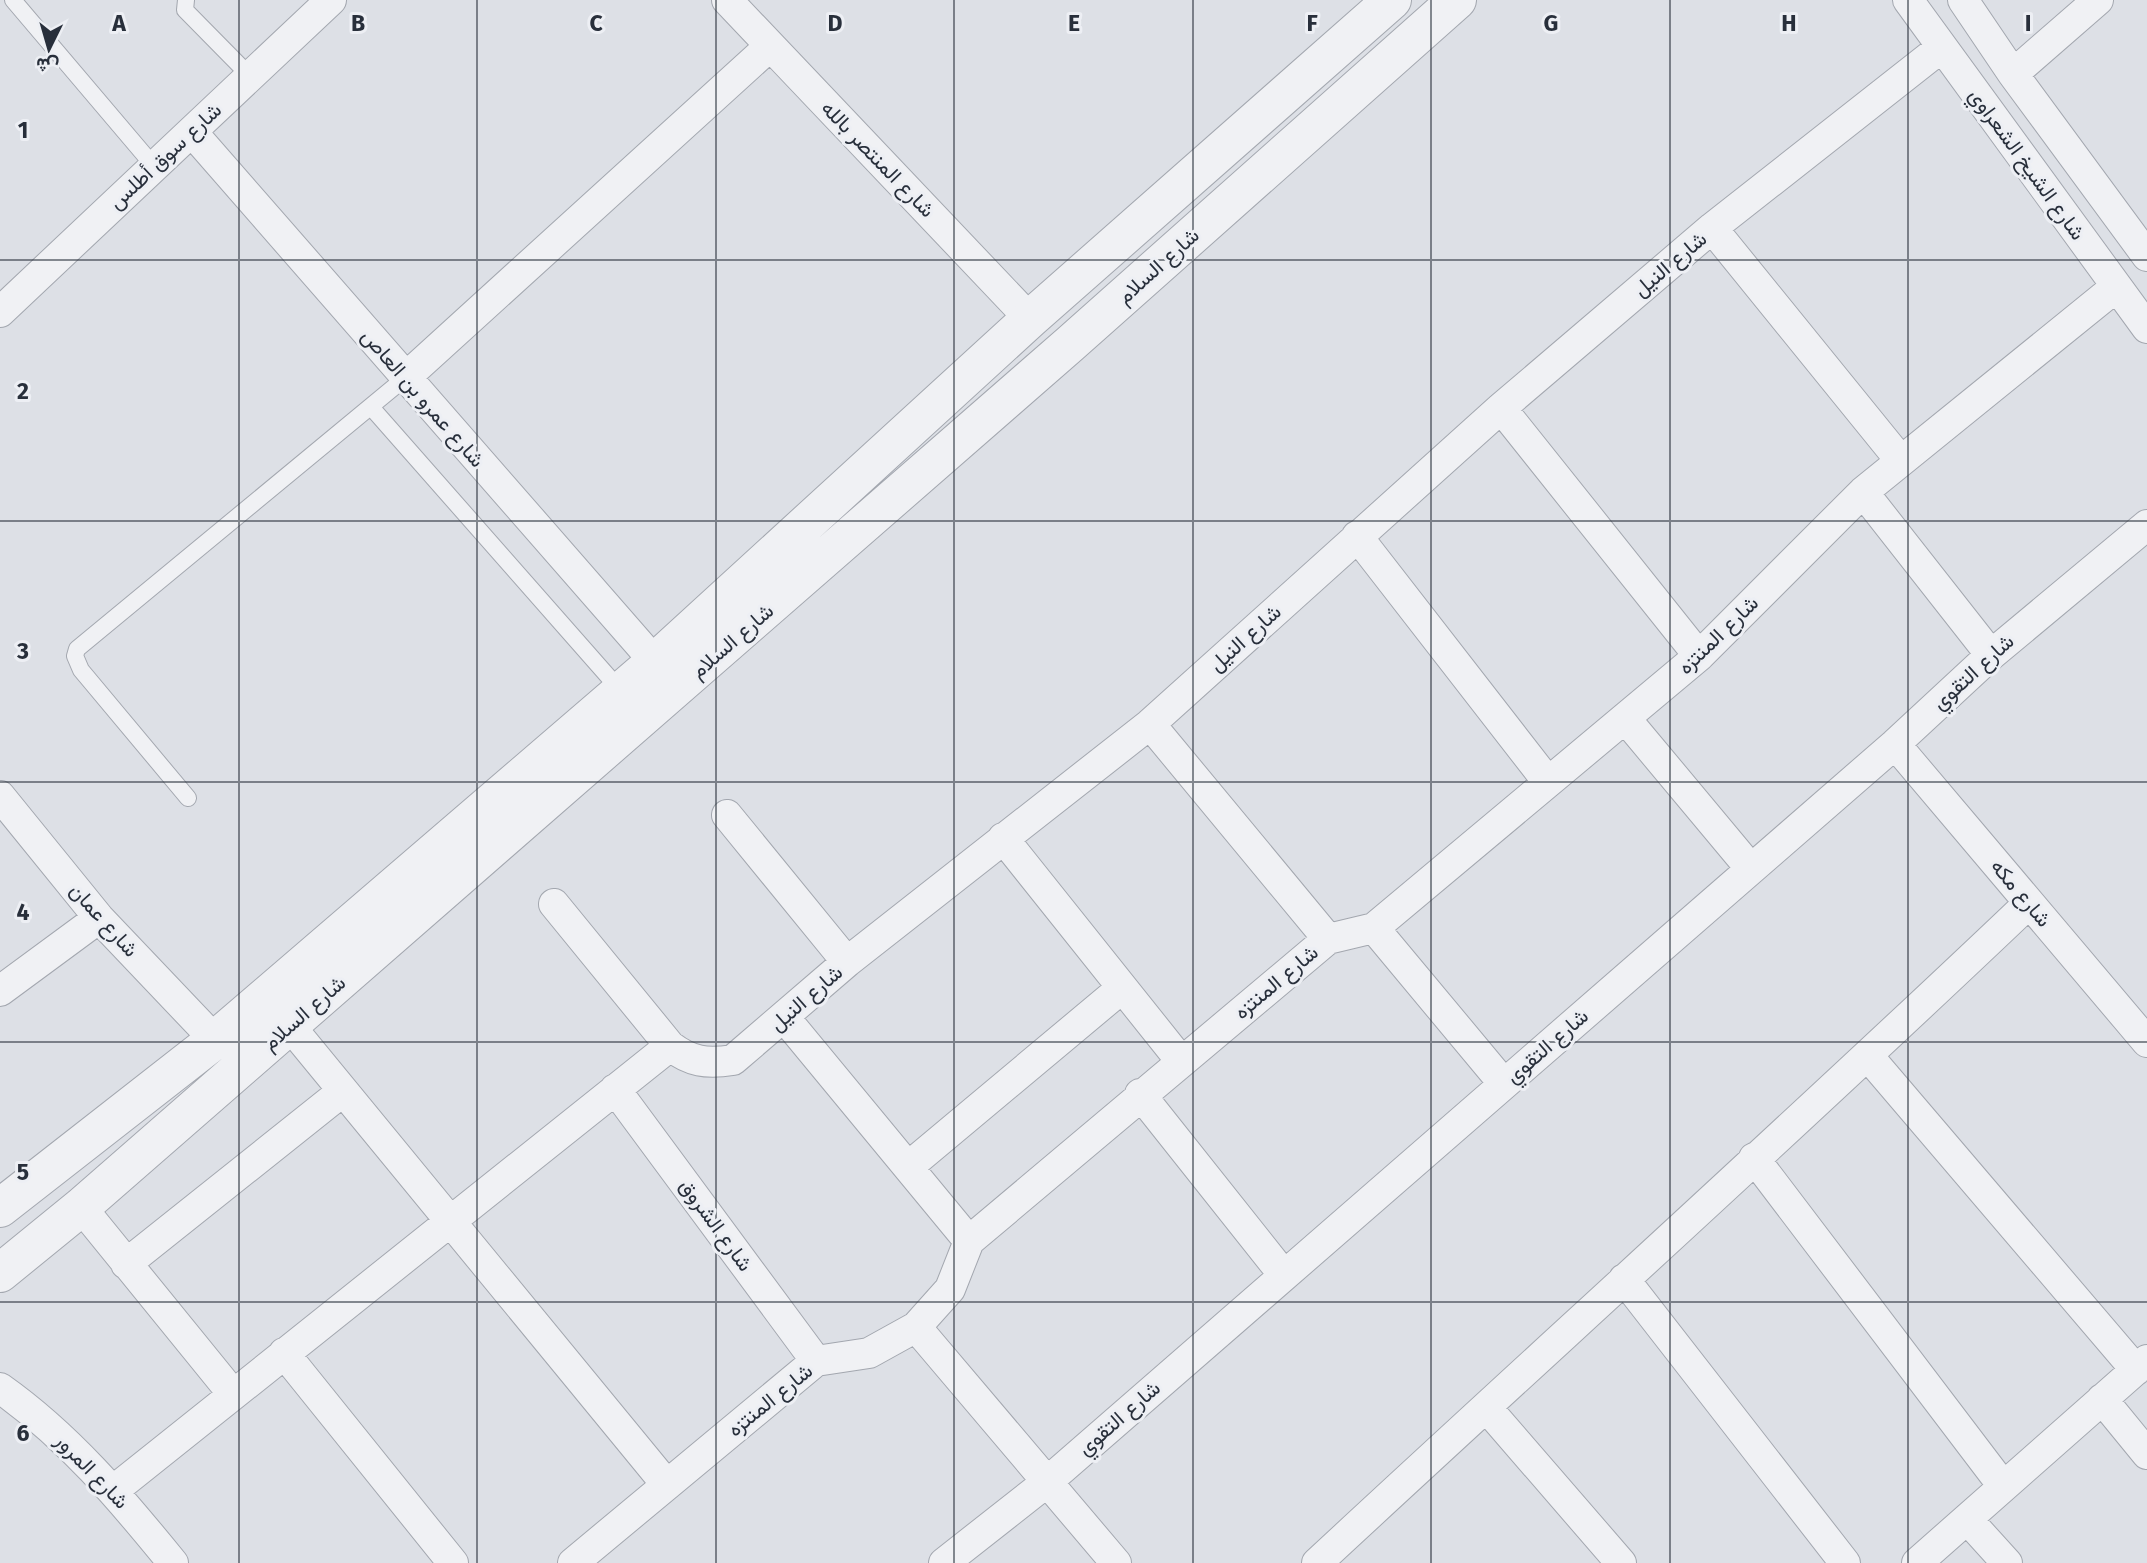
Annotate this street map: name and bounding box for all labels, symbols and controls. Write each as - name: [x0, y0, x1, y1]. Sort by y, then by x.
- text: A: [111, 9, 126, 37]
- text: B: [351, 9, 365, 37]
- text: C: [589, 9, 603, 37]
- text: D: [828, 9, 843, 37]
- text: E: [1068, 9, 1080, 37]
- text: F: [1306, 9, 1318, 37]
- text: G: [1544, 9, 1558, 37]
- text: H: [1781, 9, 1797, 37]
- text: I: [2025, 9, 2031, 37]
- north arrow: [14, 14, 84, 84]
- text: ش: [35, 53, 60, 78]
- street label: شارع الشيخ الشعراوي: [1960, 83, 2091, 247]
- street label: شارع المنتصر بالله: [815, 95, 940, 224]
- street label: شارع سوق أطلس: [103, 97, 228, 216]
- text: 1: [18, 116, 28, 144]
- street label: شارع السلام: [1112, 222, 1205, 310]
- street label: شارع النيل: [1628, 226, 1713, 303]
- street label: شارع عمرو بن العاص: [355, 323, 490, 473]
- text: 2: [17, 377, 29, 405]
- street label: شارع المنتزه: [1672, 590, 1764, 681]
- street label: شارع السلام: [685, 598, 780, 685]
- street label: شارع النيل: [1204, 599, 1287, 678]
- street label: شارع التقوي: [1927, 628, 2022, 719]
- text: 3: [16, 637, 29, 665]
- street label: شارع مكه: [1984, 854, 2057, 933]
- street label: شارع عمان: [63, 878, 144, 963]
- text: 4: [17, 898, 30, 926]
- street label: شارع المنتزه: [1229, 939, 1324, 1026]
- street label: شارع النيل: [764, 959, 848, 1037]
- street label: شارع السلام: [257, 970, 352, 1057]
- street label: شارع التقوي: [1500, 1003, 1596, 1092]
- text: 5: [17, 1158, 29, 1186]
- street label: شارع الشروق: [673, 1174, 758, 1277]
- street label: شارع المنتزه: [722, 1358, 818, 1443]
- street label: شارع التقوي: [1072, 1375, 1168, 1464]
- text: 6: [17, 1419, 30, 1447]
- street label: شارع المرور: [48, 1427, 134, 1515]

